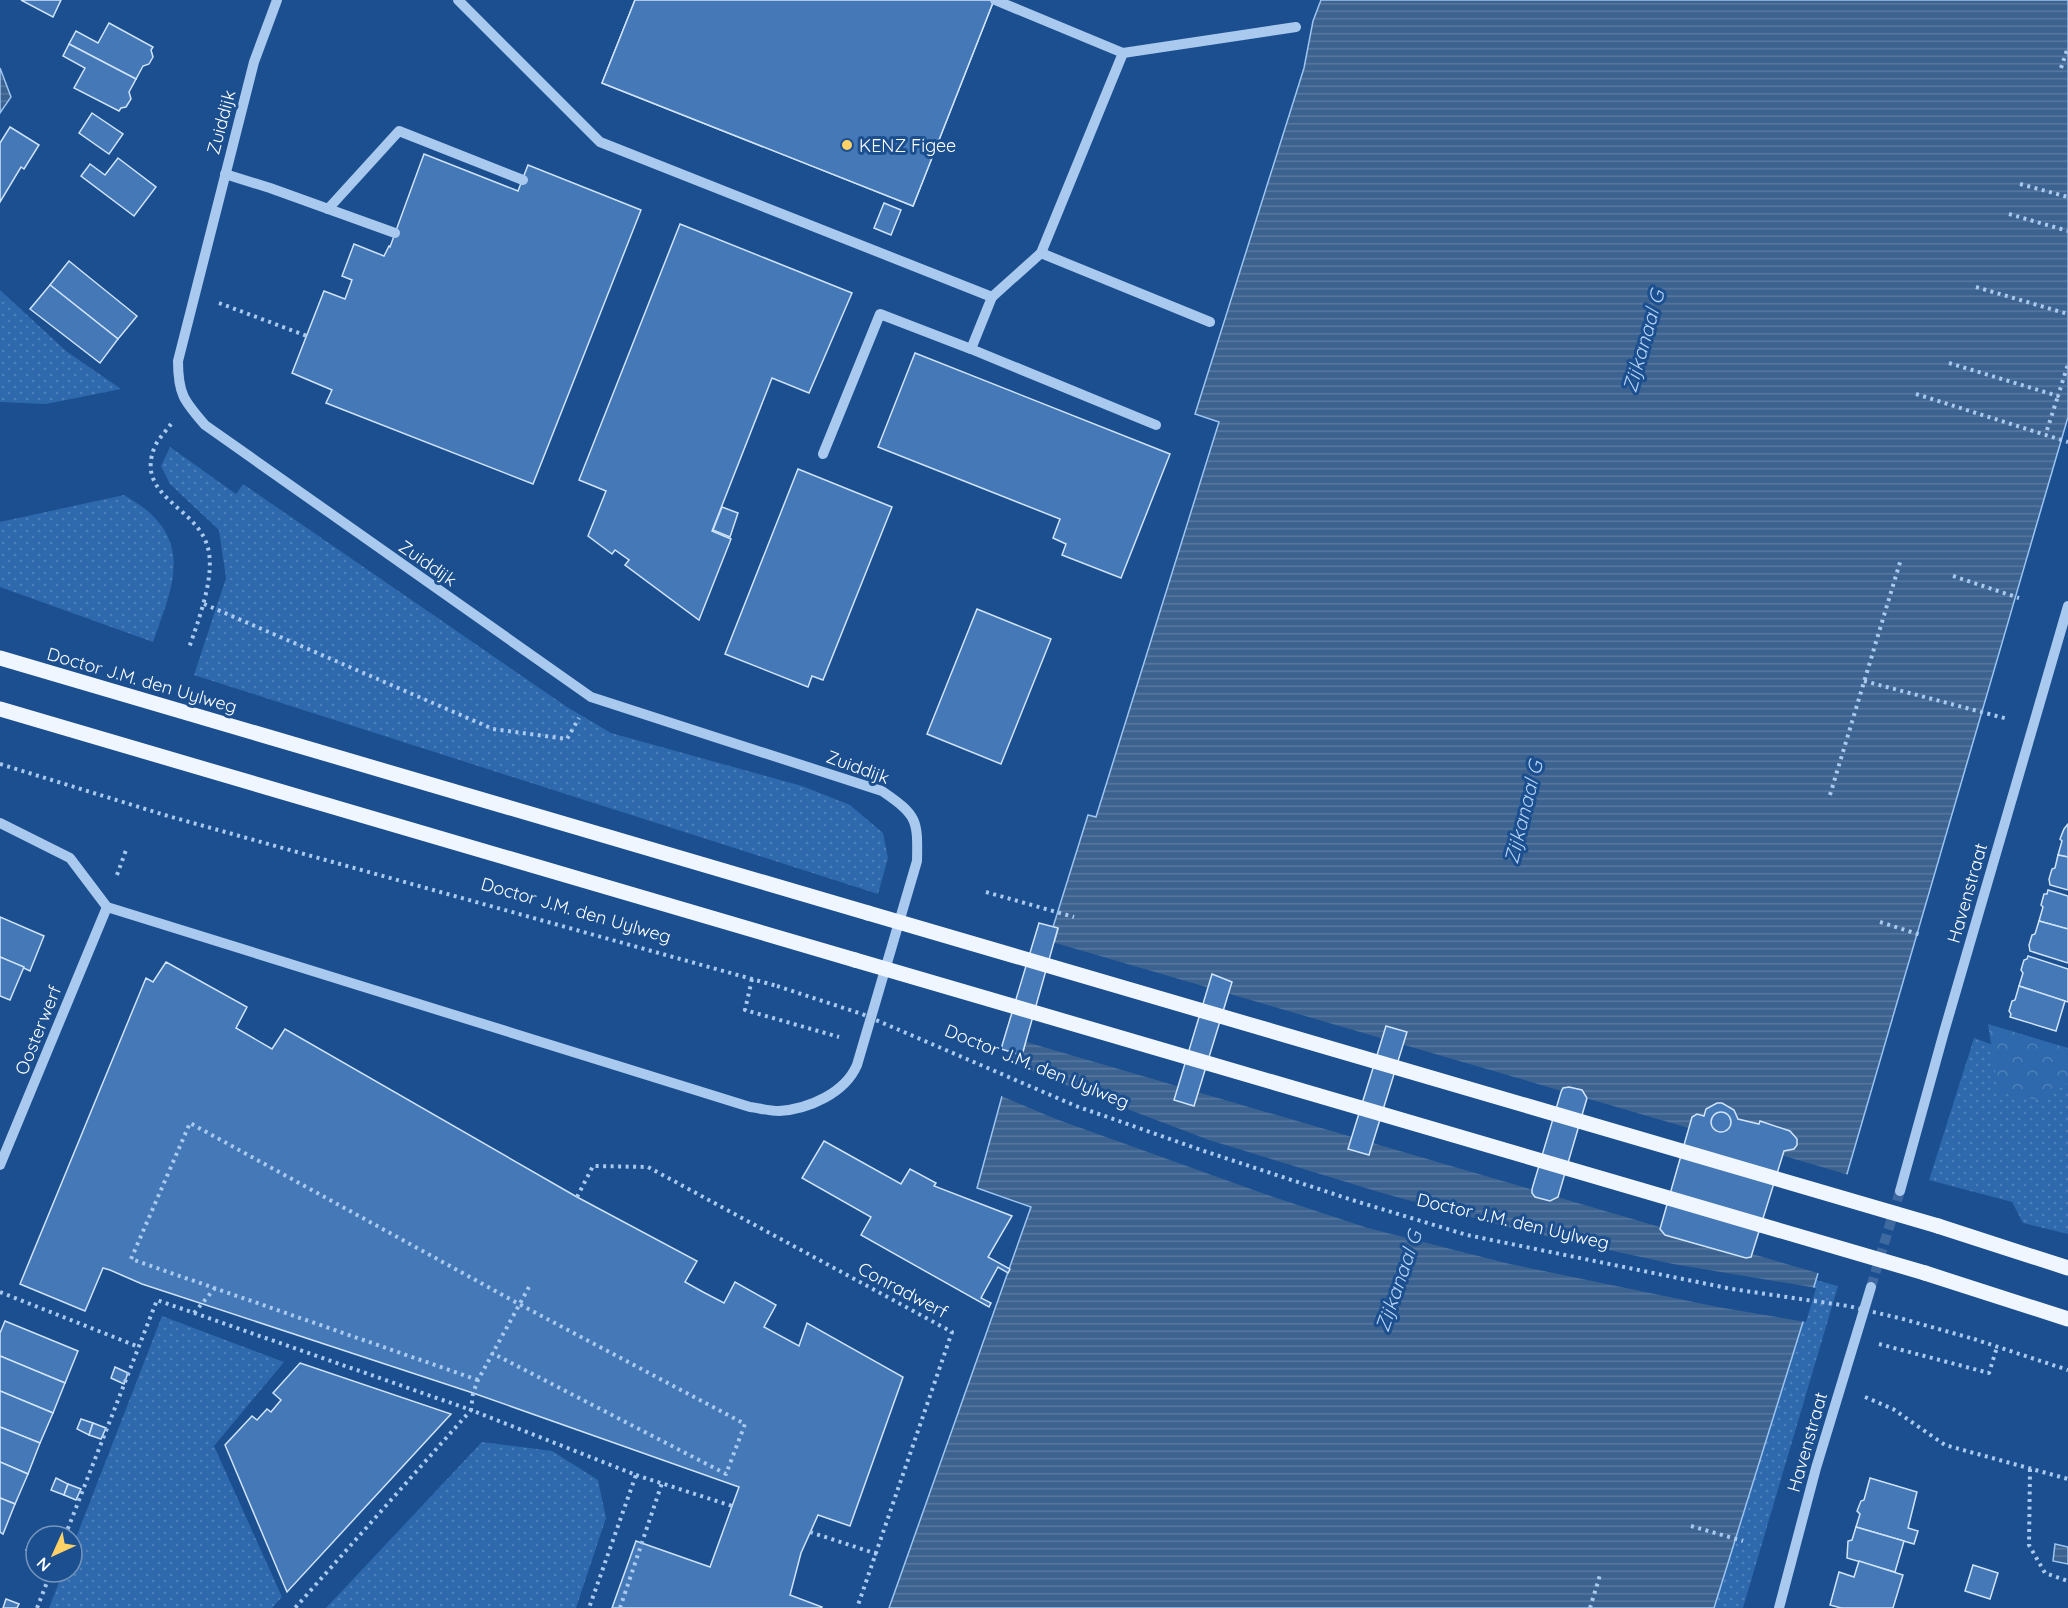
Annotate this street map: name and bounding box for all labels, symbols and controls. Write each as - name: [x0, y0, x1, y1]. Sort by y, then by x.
- street label: Zuiddijk: [201, 87, 241, 157]
- place label: KENZ Figee: [859, 134, 956, 157]
- marker: KENZ Figee: [840, 138, 854, 152]
- water label: Zijkanaal G: [1616, 285, 1670, 395]
- street label: Zuiddijk: [394, 535, 462, 591]
- street label: Doctor J.M. den Uylweg: [44, 642, 240, 718]
- street label: Zuiddijk: [823, 745, 893, 789]
- water label: Zijkanaal G: [1498, 756, 1548, 866]
- street label: Havenstraat: [1942, 840, 1992, 946]
- street label: Doctor J.M. den Uylweg: [478, 872, 674, 948]
- street label: Oosterwerf: [10, 981, 67, 1078]
- street label: Doctor J.M. den Uylweg: [941, 1018, 1133, 1114]
- street label: Doctor J.M. den Uylweg: [1415, 1188, 1611, 1254]
- water label: Zijkanaal G: [1369, 1225, 1428, 1335]
- street label: Conradwerf: [854, 1257, 952, 1324]
- street label: Havenstraat: [1782, 1389, 1832, 1495]
- north arrow: [24, 1524, 84, 1584]
- text: N: [32, 1553, 55, 1576]

